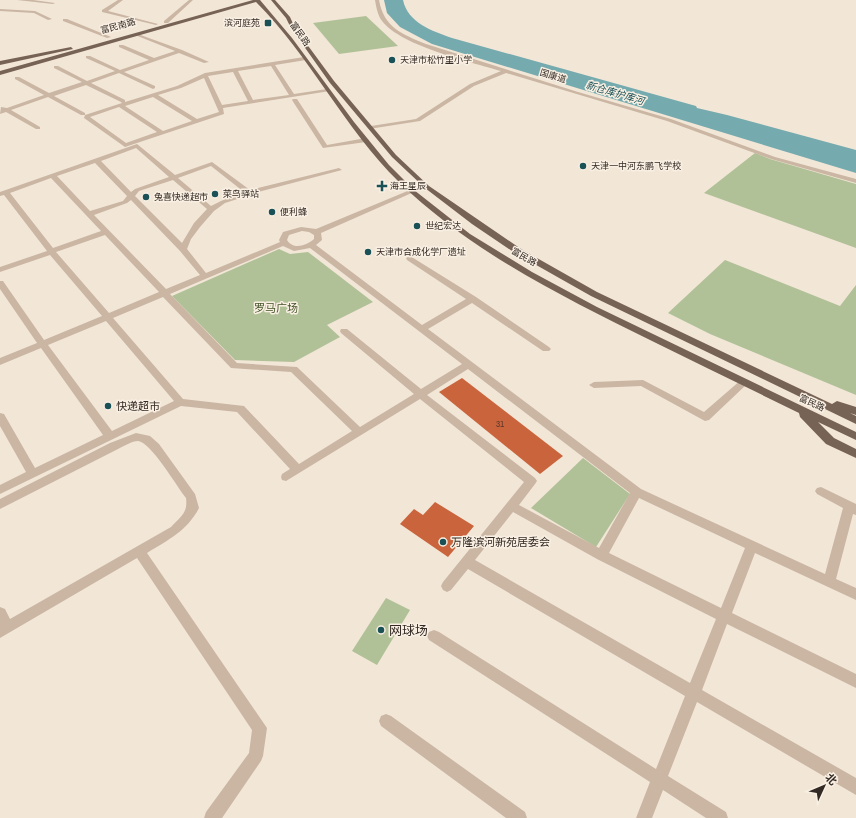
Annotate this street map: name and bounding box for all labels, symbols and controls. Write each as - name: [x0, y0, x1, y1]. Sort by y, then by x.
- street label: 富民南路: [99, 16, 137, 36]
- place label: 滨河庭苑: [224, 17, 260, 29]
- marker: 滨河庭苑: [263, 18, 273, 28]
- street label: 富民路: [287, 20, 313, 48]
- place label: 天津市松竹里小学: [400, 54, 472, 66]
- marker: 天津市松竹里小学: [387, 55, 397, 65]
- street label: 国康道: [538, 66, 568, 86]
- water label: 新仓库护库河: [584, 78, 648, 108]
- place label: 天津一中河东鹏飞学校: [591, 160, 682, 172]
- marker: 天津一中河东鹏飞学校: [578, 161, 588, 171]
- place label: 海王星辰: [390, 180, 426, 192]
- marker: 海王星辰: [377, 181, 387, 191]
- place label: 菜鸟驿站: [223, 188, 259, 200]
- marker: 菜鸟驿站: [210, 189, 220, 199]
- place label: 兔喜快递超市: [154, 191, 208, 203]
- marker: 兔喜快递超市: [141, 192, 151, 202]
- place label: 便利蜂: [280, 206, 307, 218]
- marker: 便利蜂: [267, 207, 277, 217]
- place label: 世纪宏达: [425, 220, 461, 232]
- marker: 世纪宏达: [412, 221, 422, 231]
- street label: 富民路: [509, 245, 539, 269]
- place label: 天津市合成化学厂遗址: [376, 246, 466, 258]
- marker: 天津市合成化学厂遗址: [363, 247, 373, 257]
- park label: 罗马广场: [254, 301, 298, 315]
- street label: 富民路: [797, 392, 827, 414]
- place label: 快递超市: [116, 399, 160, 413]
- marker: 快递超市: [103, 401, 113, 411]
- house number: 31: [496, 418, 504, 430]
- place label: 万隆滨河新苑居委会: [451, 535, 550, 549]
- marker: 万隆滨河新苑居委会: [438, 537, 448, 547]
- place label: 网球场: [389, 622, 428, 639]
- marker: 网球场: [376, 625, 386, 635]
- north arrow: [804, 766, 844, 806]
- text: 北: [822, 770, 840, 788]

